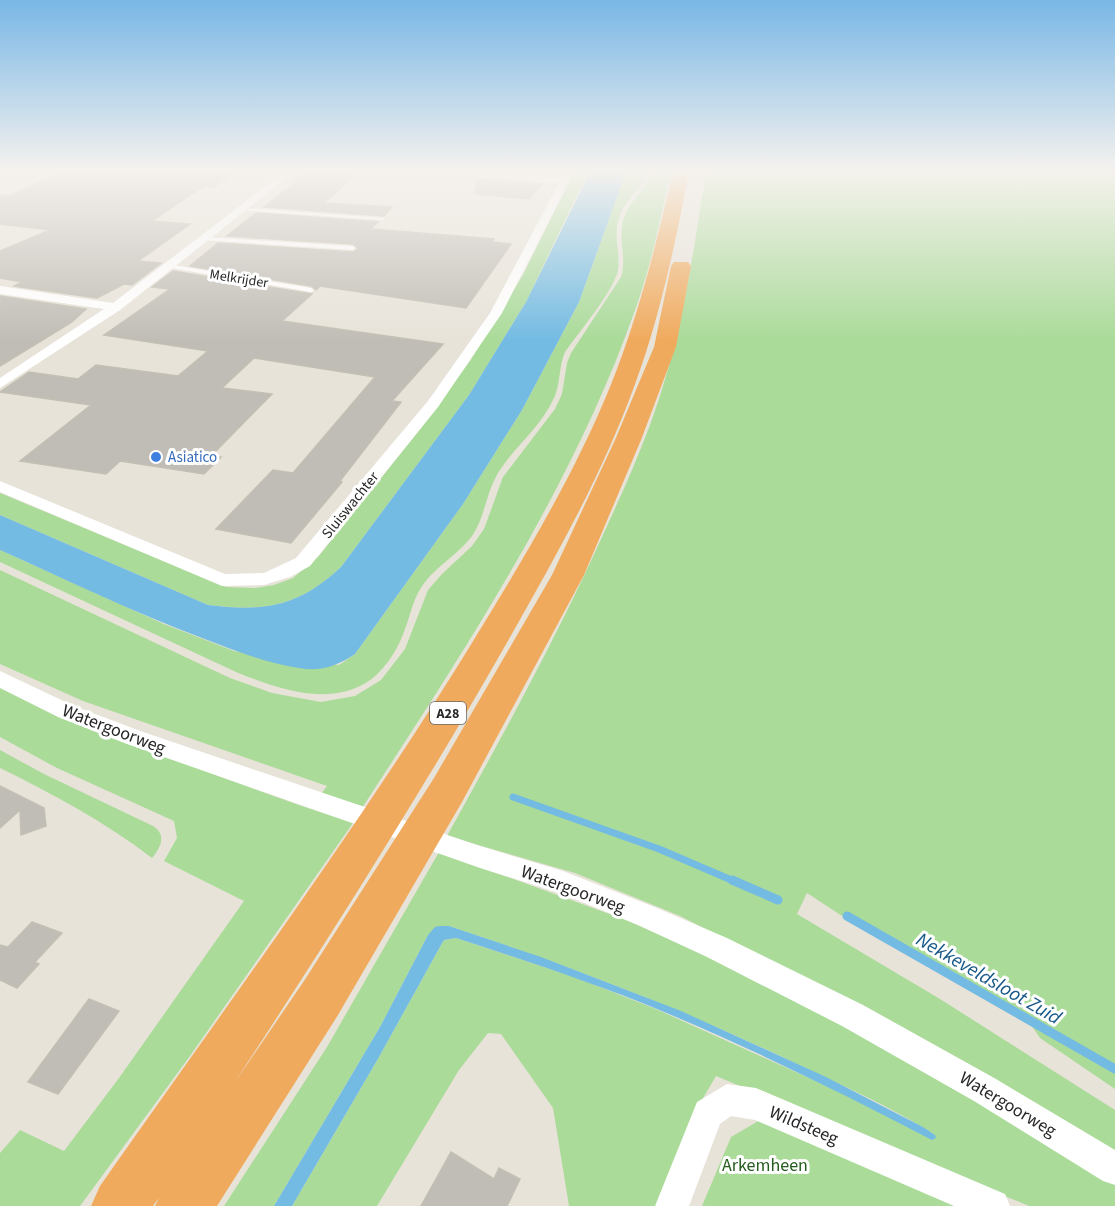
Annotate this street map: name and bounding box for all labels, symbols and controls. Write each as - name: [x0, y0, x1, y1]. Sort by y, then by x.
- street label: Melkrijder: [208, 264, 270, 293]
- place label: Asiatico: [168, 447, 217, 468]
- marker: Asiatico: [149, 450, 163, 464]
- street label: Sluiswachter: [317, 467, 384, 543]
- street label: Watergoorweg: [58, 698, 169, 761]
- road number: A28: [430, 702, 466, 724]
- street label: Watergoorweg: [517, 859, 628, 920]
- water label: Nekkeveldsloot Zuid: [911, 926, 1067, 1033]
- street label: Watergoorweg: [955, 1066, 1061, 1143]
- street label: Wildsteeg: [765, 1100, 842, 1151]
- park label: Arkemheen: [722, 1153, 808, 1178]

